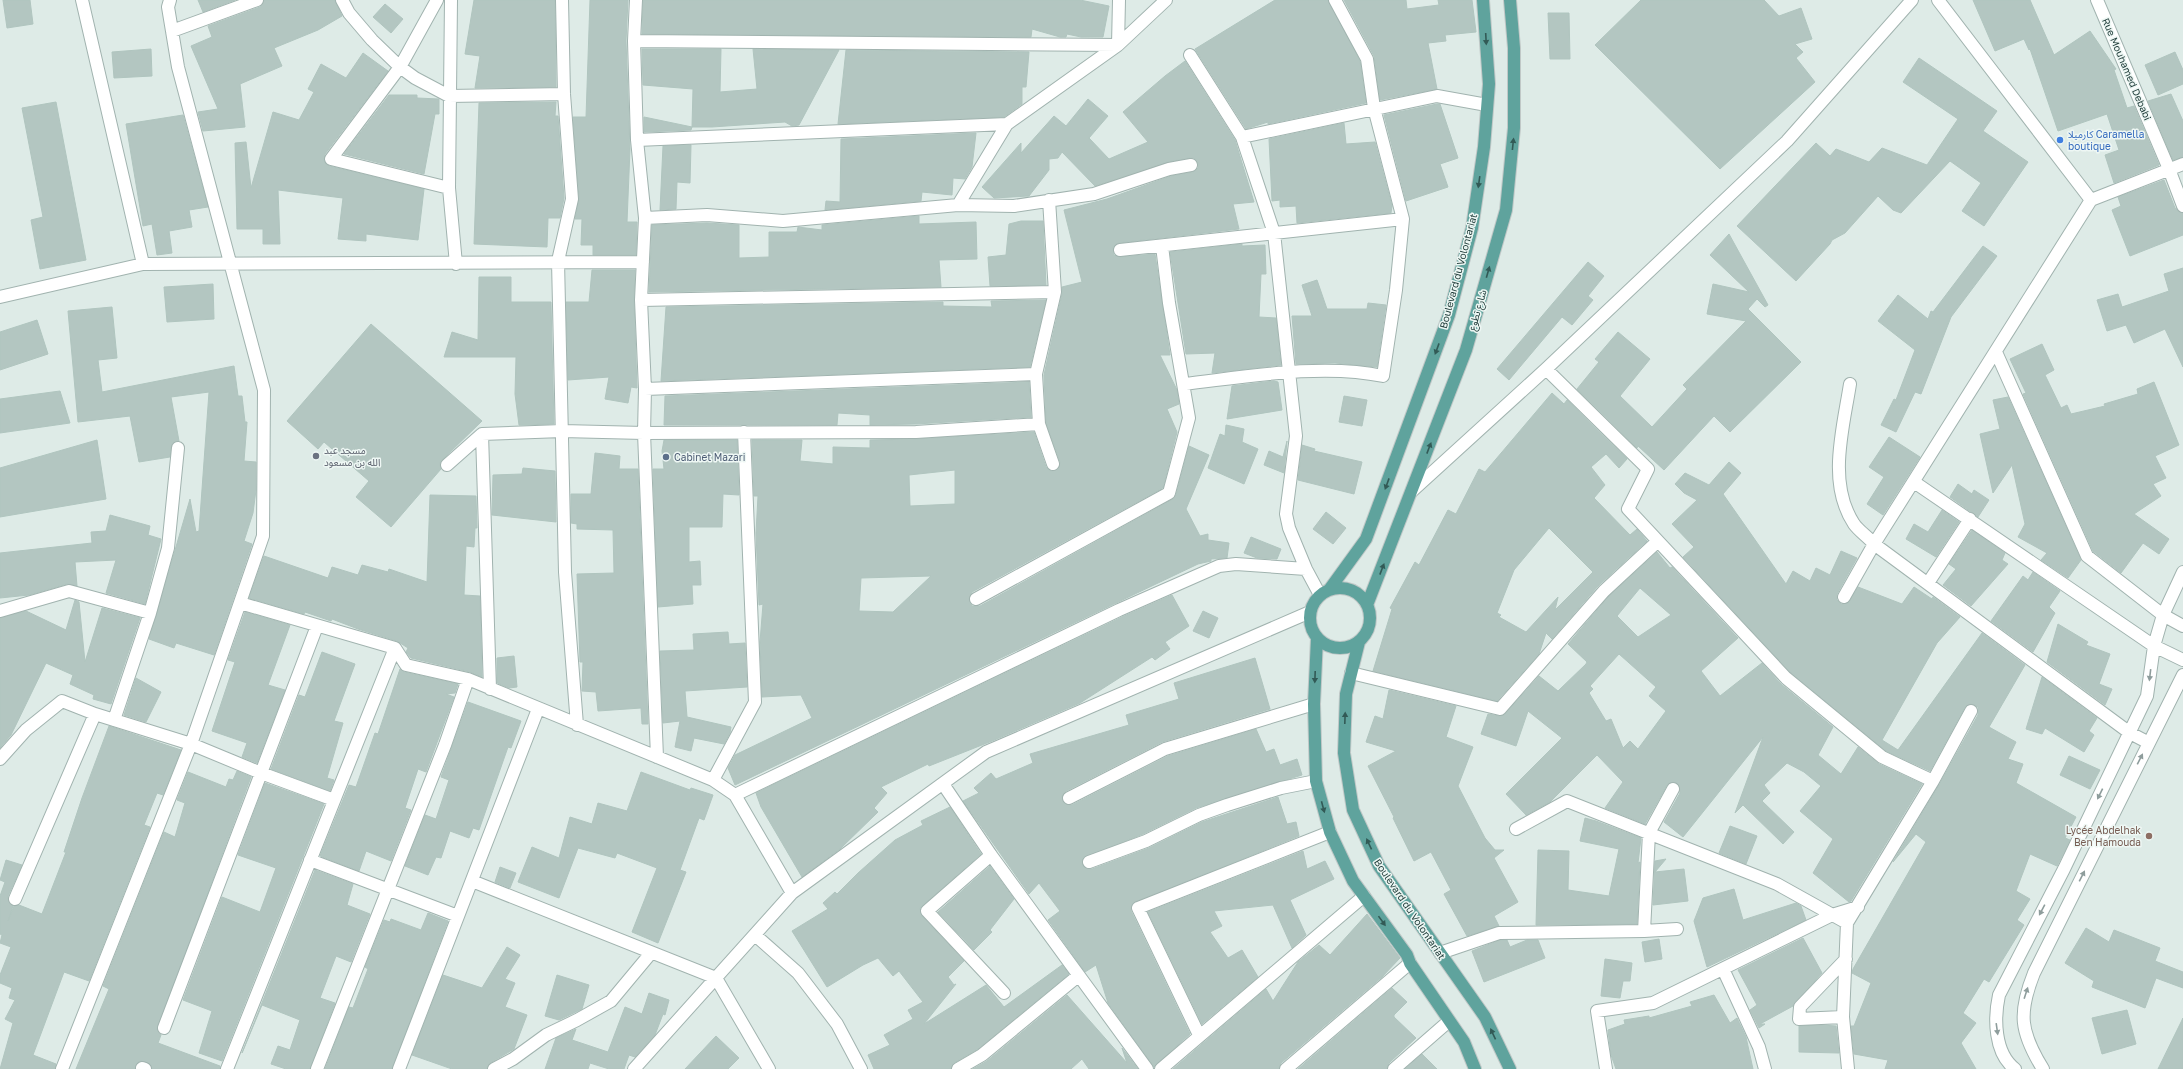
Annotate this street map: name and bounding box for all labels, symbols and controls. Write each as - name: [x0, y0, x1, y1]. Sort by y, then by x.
- street label: Rue Mouhamed Debabi: [2100, 16, 2154, 122]
- one-way arrow: [1483, 33, 1490, 45]
- place label: كارميلا Caramella boutique: [2068, 128, 2144, 152]
- marker: كارميلا Caramella boutique: [2055, 135, 2065, 145]
- one-way arrow: [1509, 138, 1516, 150]
- one-way arrow: [1476, 176, 1482, 188]
- street label: Boulevard du Volontariat: [1437, 212, 1479, 330]
- one-way arrow: [1485, 265, 1491, 277]
- street label: شارع تطوع: [1465, 288, 1491, 332]
- one-way arrow: [1433, 343, 1439, 355]
- one-way arrow: [1426, 441, 1432, 453]
- place label: مسجد عبد الله بن مسعود: [324, 444, 380, 469]
- marker: مسجد عبد الله بن مسعود: [311, 451, 321, 461]
- place label: Cabinet Mazari: [674, 451, 745, 463]
- marker: Cabinet Mazari: [661, 452, 671, 462]
- one-way arrow: [1383, 478, 1389, 490]
- one-way arrow: [1379, 562, 1385, 574]
- one-way arrow: [2147, 669, 2153, 681]
- one-way arrow: [1312, 671, 1319, 683]
- one-way arrow: [1342, 711, 1348, 724]
- one-way arrow: [2137, 754, 2144, 765]
- one-way arrow: [2097, 788, 2103, 800]
- one-way arrow: [1320, 801, 1326, 813]
- place label: Lycée Abdelhak Ben Hamouda: [2066, 824, 2141, 848]
- marker: Lycée Abdelhak Ben Hamouda: [2144, 831, 2154, 841]
- one-way arrow: [1366, 838, 1372, 849]
- street label: Boulevard du Volontariat: [1372, 856, 1448, 962]
- one-way arrow: [2079, 870, 2085, 881]
- one-way arrow: [2039, 904, 2045, 916]
- one-way arrow: [1378, 916, 1386, 926]
- one-way arrow: [2023, 986, 2029, 998]
- one-way arrow: [1994, 1023, 2000, 1035]
- one-way arrow: [1490, 1028, 1496, 1039]

